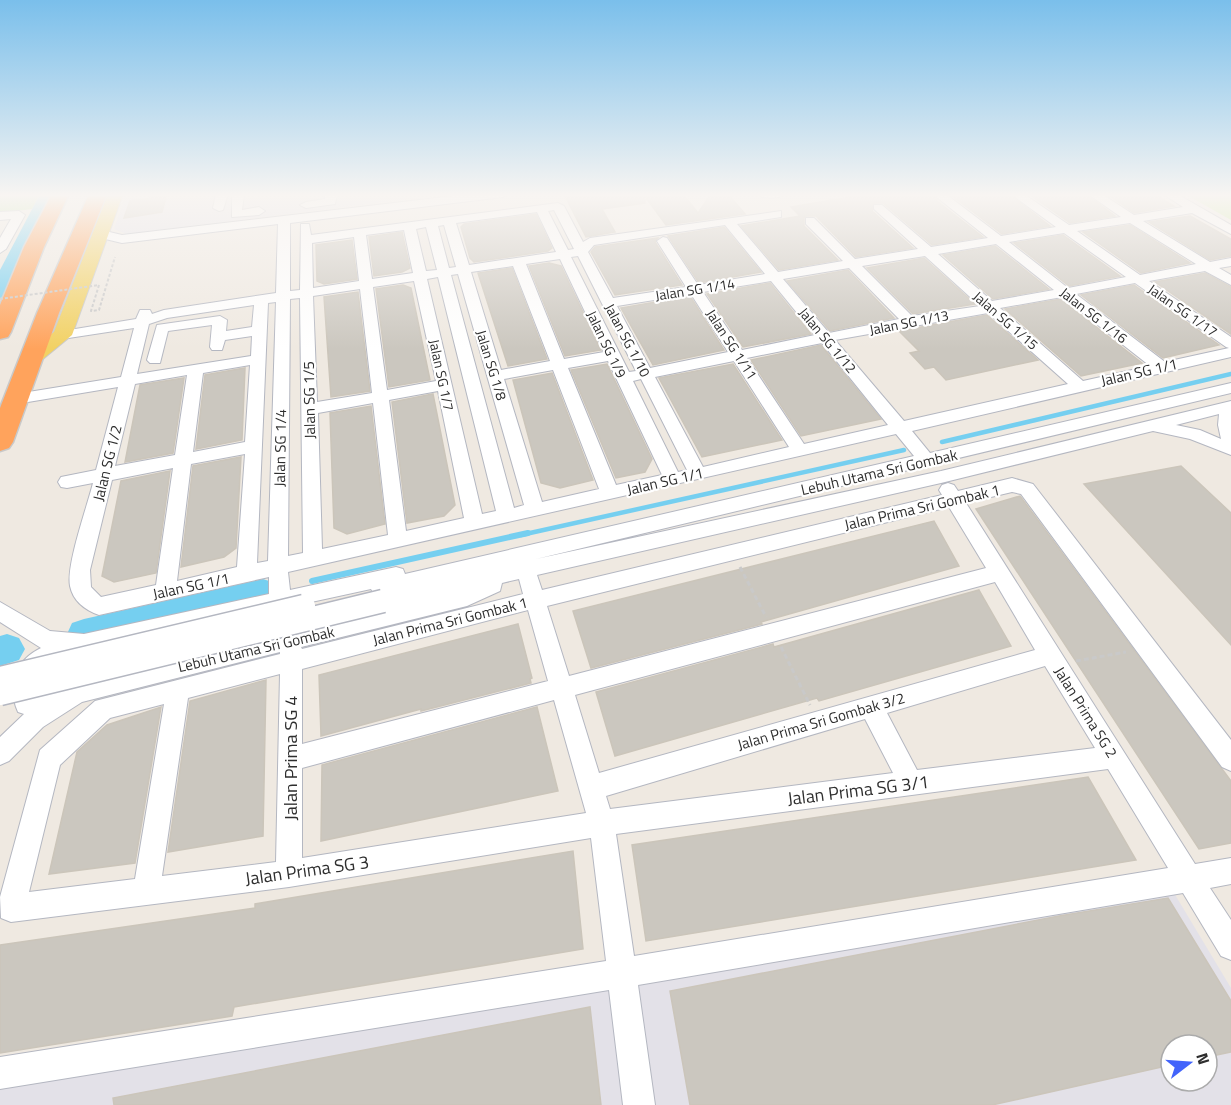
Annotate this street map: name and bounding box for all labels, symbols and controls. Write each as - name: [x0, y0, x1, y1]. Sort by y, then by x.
- street label: Jalan SG 1/14: [654, 272, 737, 306]
- street label: Jalan SG 1/17: [1144, 278, 1222, 342]
- street label: Jalan SG 1/16: [1056, 282, 1132, 348]
- street label: Jalan SG 1/15: [969, 286, 1043, 354]
- street label: Jalan SG 1/10: [600, 300, 656, 381]
- street label: Jalan SG 1/12: [794, 302, 862, 378]
- street label: Jalan SG 1/13: [867, 304, 951, 340]
- street label: Jalan SG 1/11: [701, 305, 763, 383]
- street label: Jalan SG 1/9: [582, 307, 632, 381]
- street label: Jalan SG 1/8: [471, 327, 513, 403]
- street label: Jalan SG 1/7: [424, 337, 460, 413]
- street label: Jalan SG 1/1: [1098, 352, 1180, 392]
- street label: Jalan SG 1/5: [297, 361, 321, 439]
- street label: Jalan SG 1/4: [268, 409, 292, 487]
- street label: Jalan SG 1/2: [86, 422, 128, 504]
- street label: Lebuh Utama Sri Gombak: [799, 443, 959, 501]
- street label: Jalan SG 1/1: [624, 461, 706, 501]
- street label: Jalan Prima Sri Gombak 1: [842, 478, 1002, 536]
- street label: Jalan SG 1/1: [151, 567, 231, 605]
- street label: Jalan Prima Sri Gombak 1: [370, 591, 530, 651]
- street label: Lebuh Utama Sri Gombak: [176, 620, 336, 678]
- street label: Jalan Prima SG 2: [1049, 662, 1123, 762]
- street label: Jalan Prima Sri Gombak 3/2: [734, 686, 908, 756]
- street label: Jalan Prima SG 4: [277, 696, 304, 820]
- street label: Jalan Prima SG 3/1: [786, 768, 930, 812]
- street label: Jalan Prima SG 3: [243, 848, 371, 892]
- north arrow: [1159, 1033, 1219, 1093]
- text: N: [1190, 1050, 1216, 1067]

